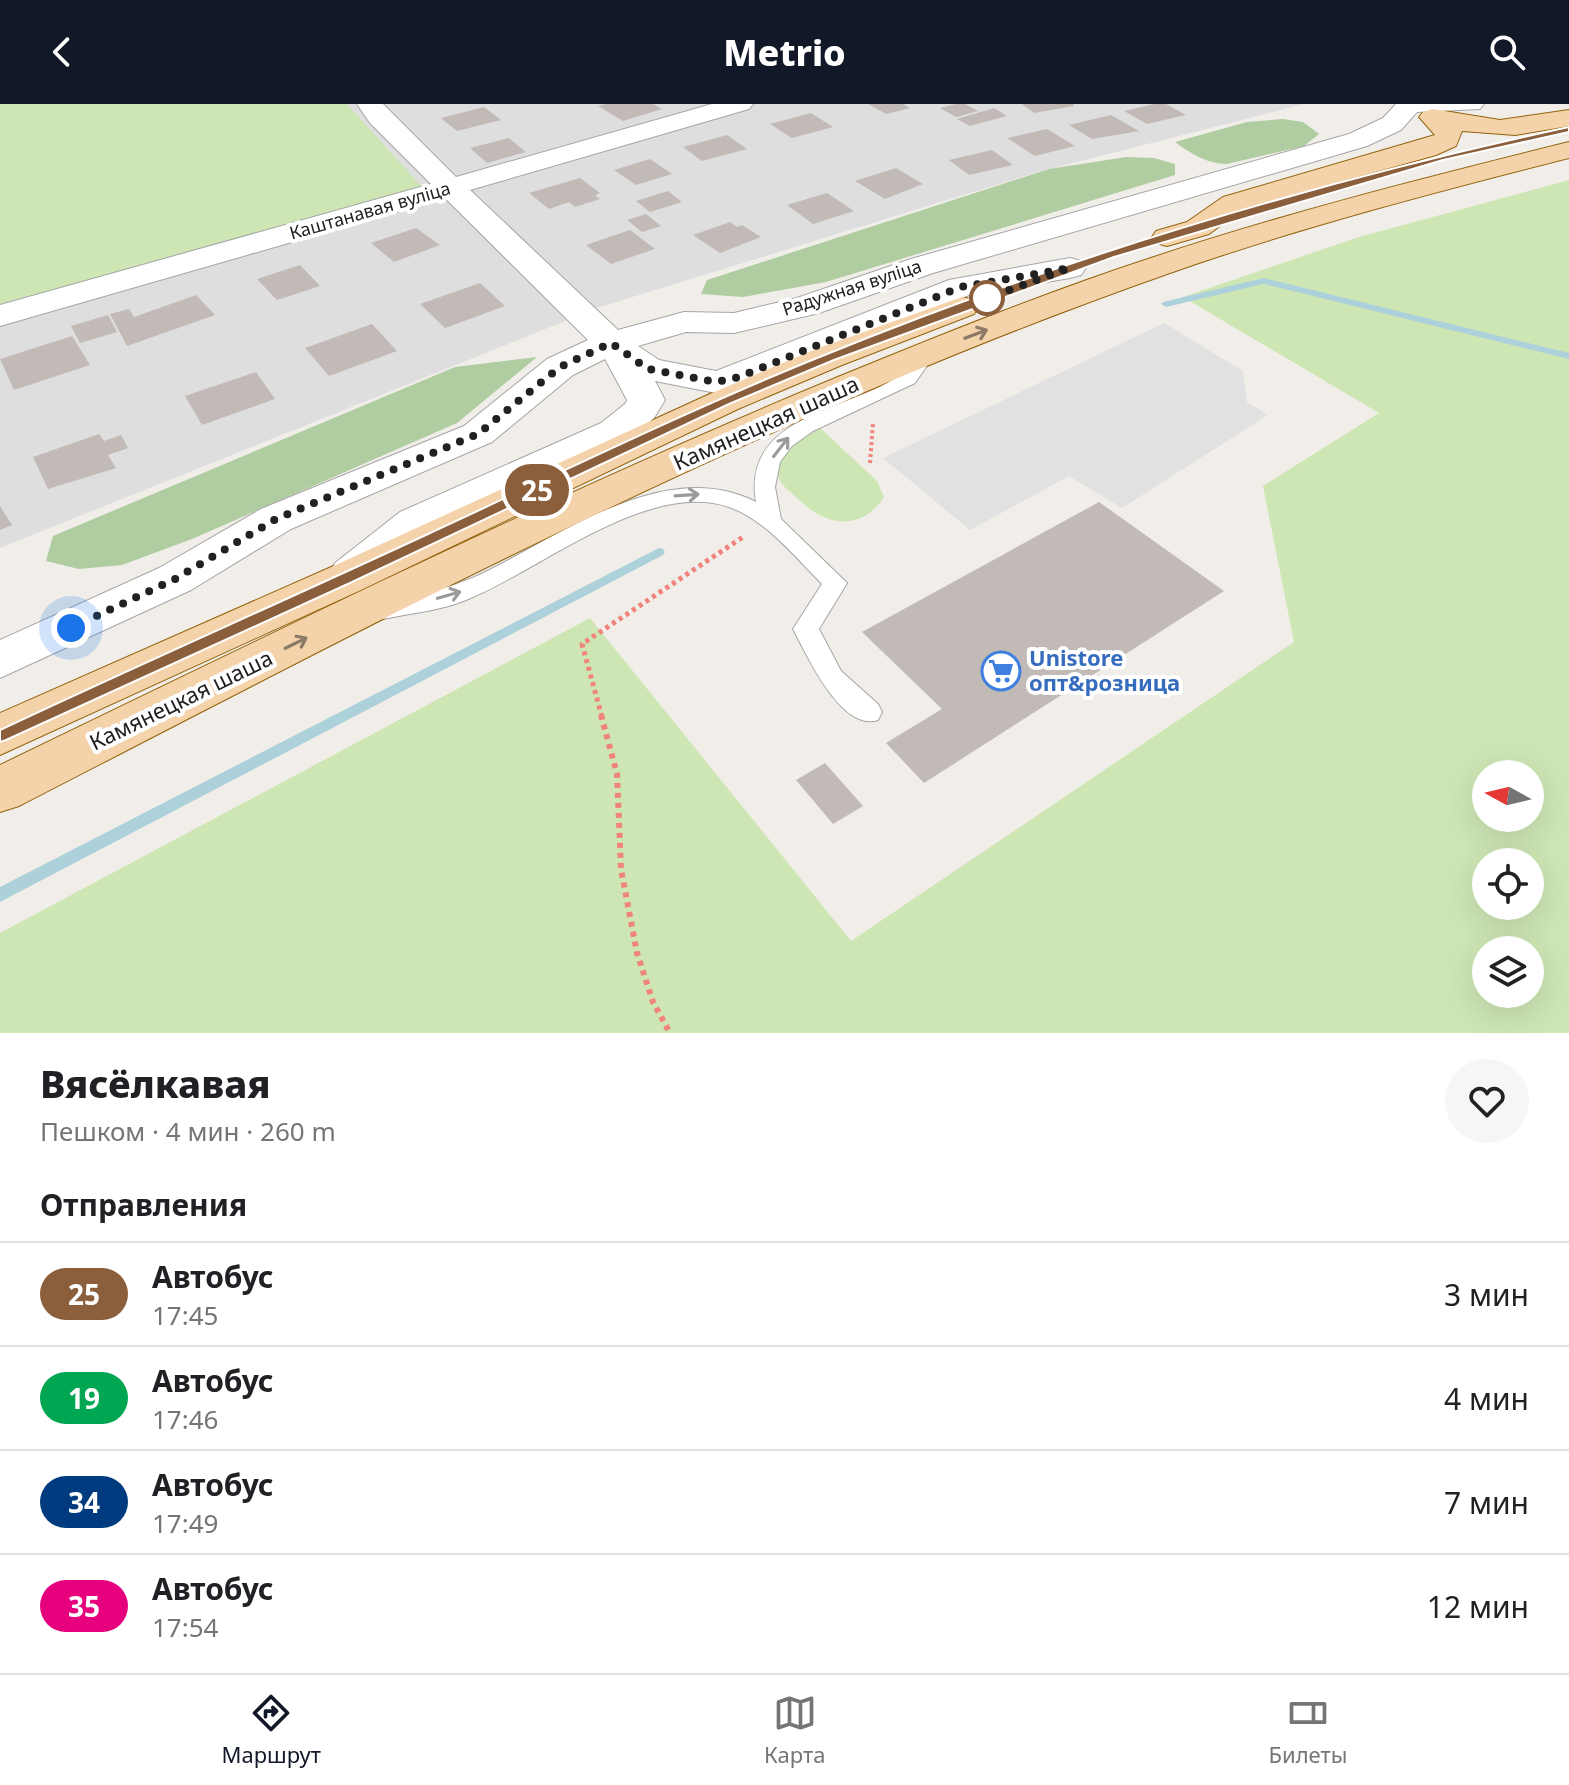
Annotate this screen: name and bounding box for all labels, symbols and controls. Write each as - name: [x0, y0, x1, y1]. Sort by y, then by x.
- text: Metrio: [723, 28, 846, 77]
- icon: back: [40, 30, 84, 74]
- icon: search: [1485, 30, 1529, 74]
- street label: Каштанавая вуліца: [286, 176, 453, 244]
- street label: Радужная вуліца: [779, 253, 924, 321]
- unlabelled marker: [970, 281, 1004, 315]
- one-way arrow: [963, 326, 988, 340]
- street label: Камянецкая шаша: [668, 368, 863, 476]
- one-way arrow: [772, 437, 789, 458]
- line badge: 25: [501, 464, 573, 516]
- text: 25: [521, 471, 553, 509]
- one-way arrow: [673, 487, 700, 502]
- one-way arrow: [436, 587, 461, 601]
- your location: [51, 608, 91, 648]
- one-way arrow: [283, 635, 307, 650]
- street label: Камянецкая шаша: [84, 642, 277, 756]
- place label: Unistore опт&розница: [1029, 642, 1180, 697]
- supermarket icon: Unistore опт&розница: [980, 650, 1022, 692]
- north arrow: [1472, 760, 1544, 832]
- map controls: [1472, 760, 1544, 1008]
- button: locate: [1472, 848, 1544, 920]
- button: layers: [1472, 936, 1544, 1008]
- text: Вясёлкавая: [40, 1057, 271, 1109]
- button: heart: [1445, 1059, 1529, 1143]
- text: Пешком · 4 мин · 260 m: [40, 1113, 336, 1149]
- text: Отправления: [40, 1184, 247, 1225]
- text: Автобус: [152, 1256, 274, 1297]
- text: 3 мин: [1444, 1274, 1529, 1315]
- text: 25: [68, 1275, 100, 1313]
- text: 17:45: [152, 1297, 218, 1333]
- text: Автобус: [152, 1360, 274, 1401]
- text: 4 мин: [1444, 1378, 1529, 1419]
- text: 19: [68, 1379, 100, 1417]
- text: 17:46: [152, 1401, 218, 1437]
- text: Автобус: [152, 1464, 274, 1505]
- text: 7 мин: [1444, 1482, 1529, 1523]
- text: 34: [68, 1483, 100, 1521]
- text: 17:49: [152, 1505, 218, 1541]
- text: Автобус: [152, 1568, 274, 1609]
- text: 12 мин: [1427, 1586, 1529, 1627]
- text: 35: [68, 1587, 100, 1625]
- text: 17:54: [152, 1609, 218, 1645]
- tab: Маршрут: [222, 1691, 321, 1769]
- tab: Карта: [764, 1691, 825, 1769]
- tab: Билеты: [1269, 1691, 1347, 1769]

